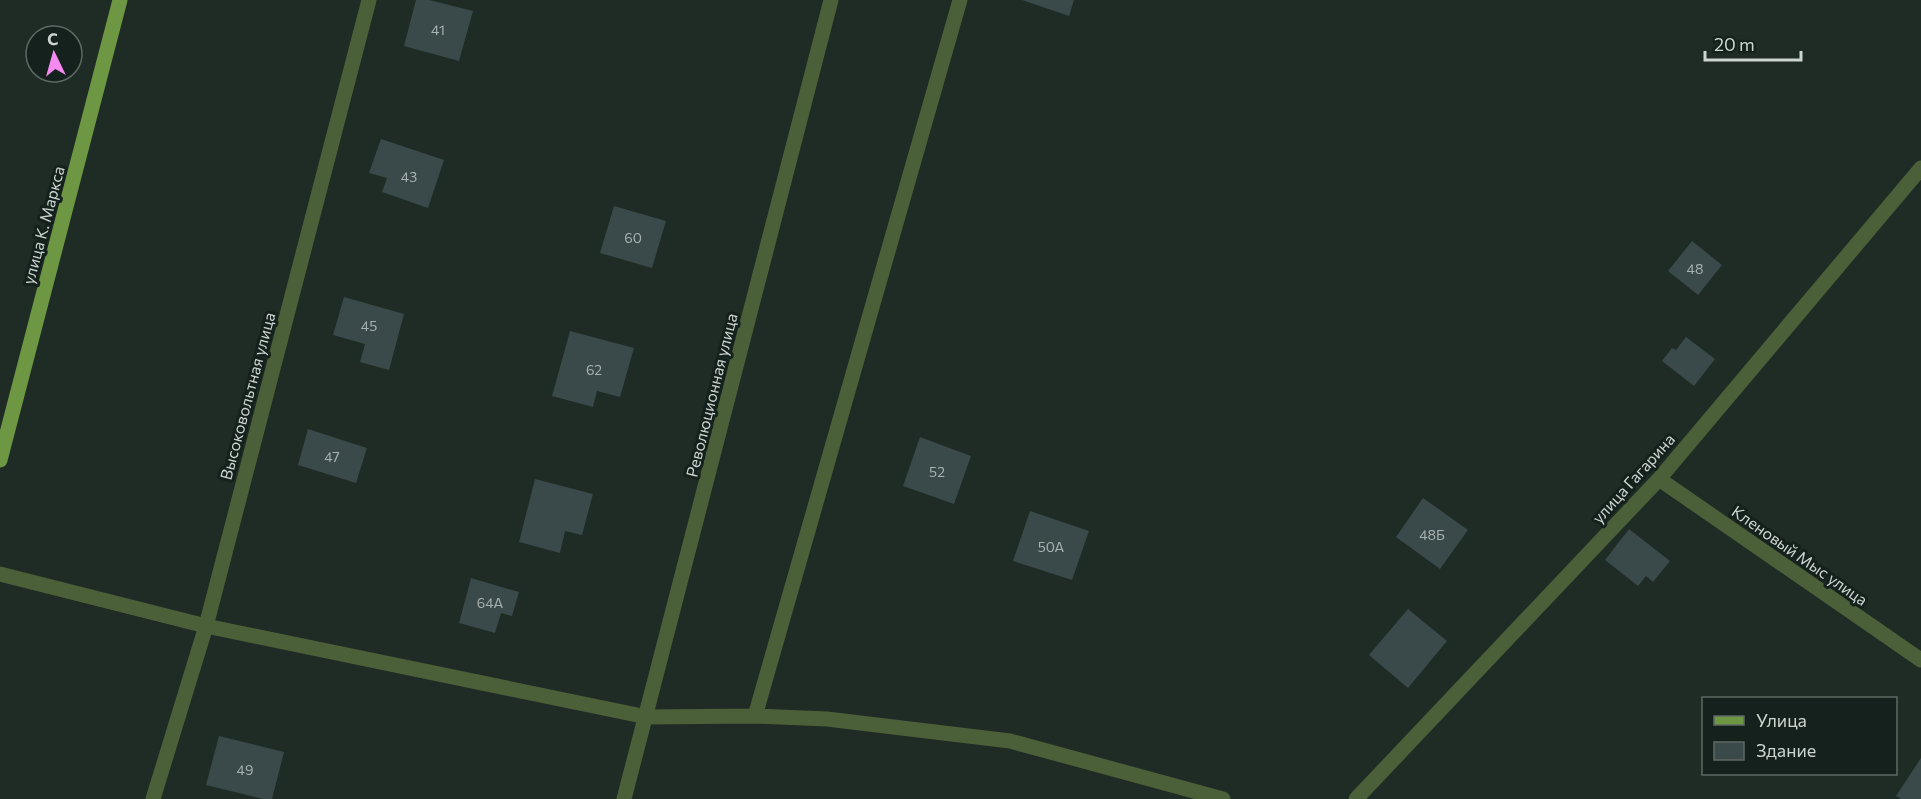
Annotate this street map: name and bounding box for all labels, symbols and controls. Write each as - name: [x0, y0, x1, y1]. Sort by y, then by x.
- house number: 41: [431, 21, 445, 38]
- north arrow: [24, 24, 84, 84]
- scale bar: [1705, 24, 1801, 62]
- text: С: [46, 29, 59, 48]
- text: 20 m: [1714, 33, 1755, 55]
- street label: улица К. Маркса: [18, 164, 68, 286]
- house number: 43: [401, 168, 417, 185]
- house number: 60: [624, 229, 642, 246]
- house number: 48: [1687, 260, 1703, 277]
- street label: Высоковольтная улица: [215, 310, 279, 482]
- street label: Революционная улица: [681, 311, 741, 479]
- house number: 45: [361, 317, 377, 334]
- house number: 62: [586, 361, 602, 378]
- street label: улица Гагарина: [1588, 429, 1678, 527]
- house number: 47: [324, 448, 340, 465]
- house number: 52: [929, 463, 945, 480]
- street label: Кленовый Мыс улица: [1729, 501, 1871, 609]
- house number: 48Б: [1419, 526, 1445, 543]
- house number: 50А: [1038, 538, 1065, 555]
- house number: 64А: [477, 594, 504, 611]
- legend: [1702, 697, 1897, 775]
- text: Улица: [1756, 709, 1807, 731]
- text: Здание: [1756, 739, 1816, 761]
- house number: 49: [237, 761, 253, 778]

